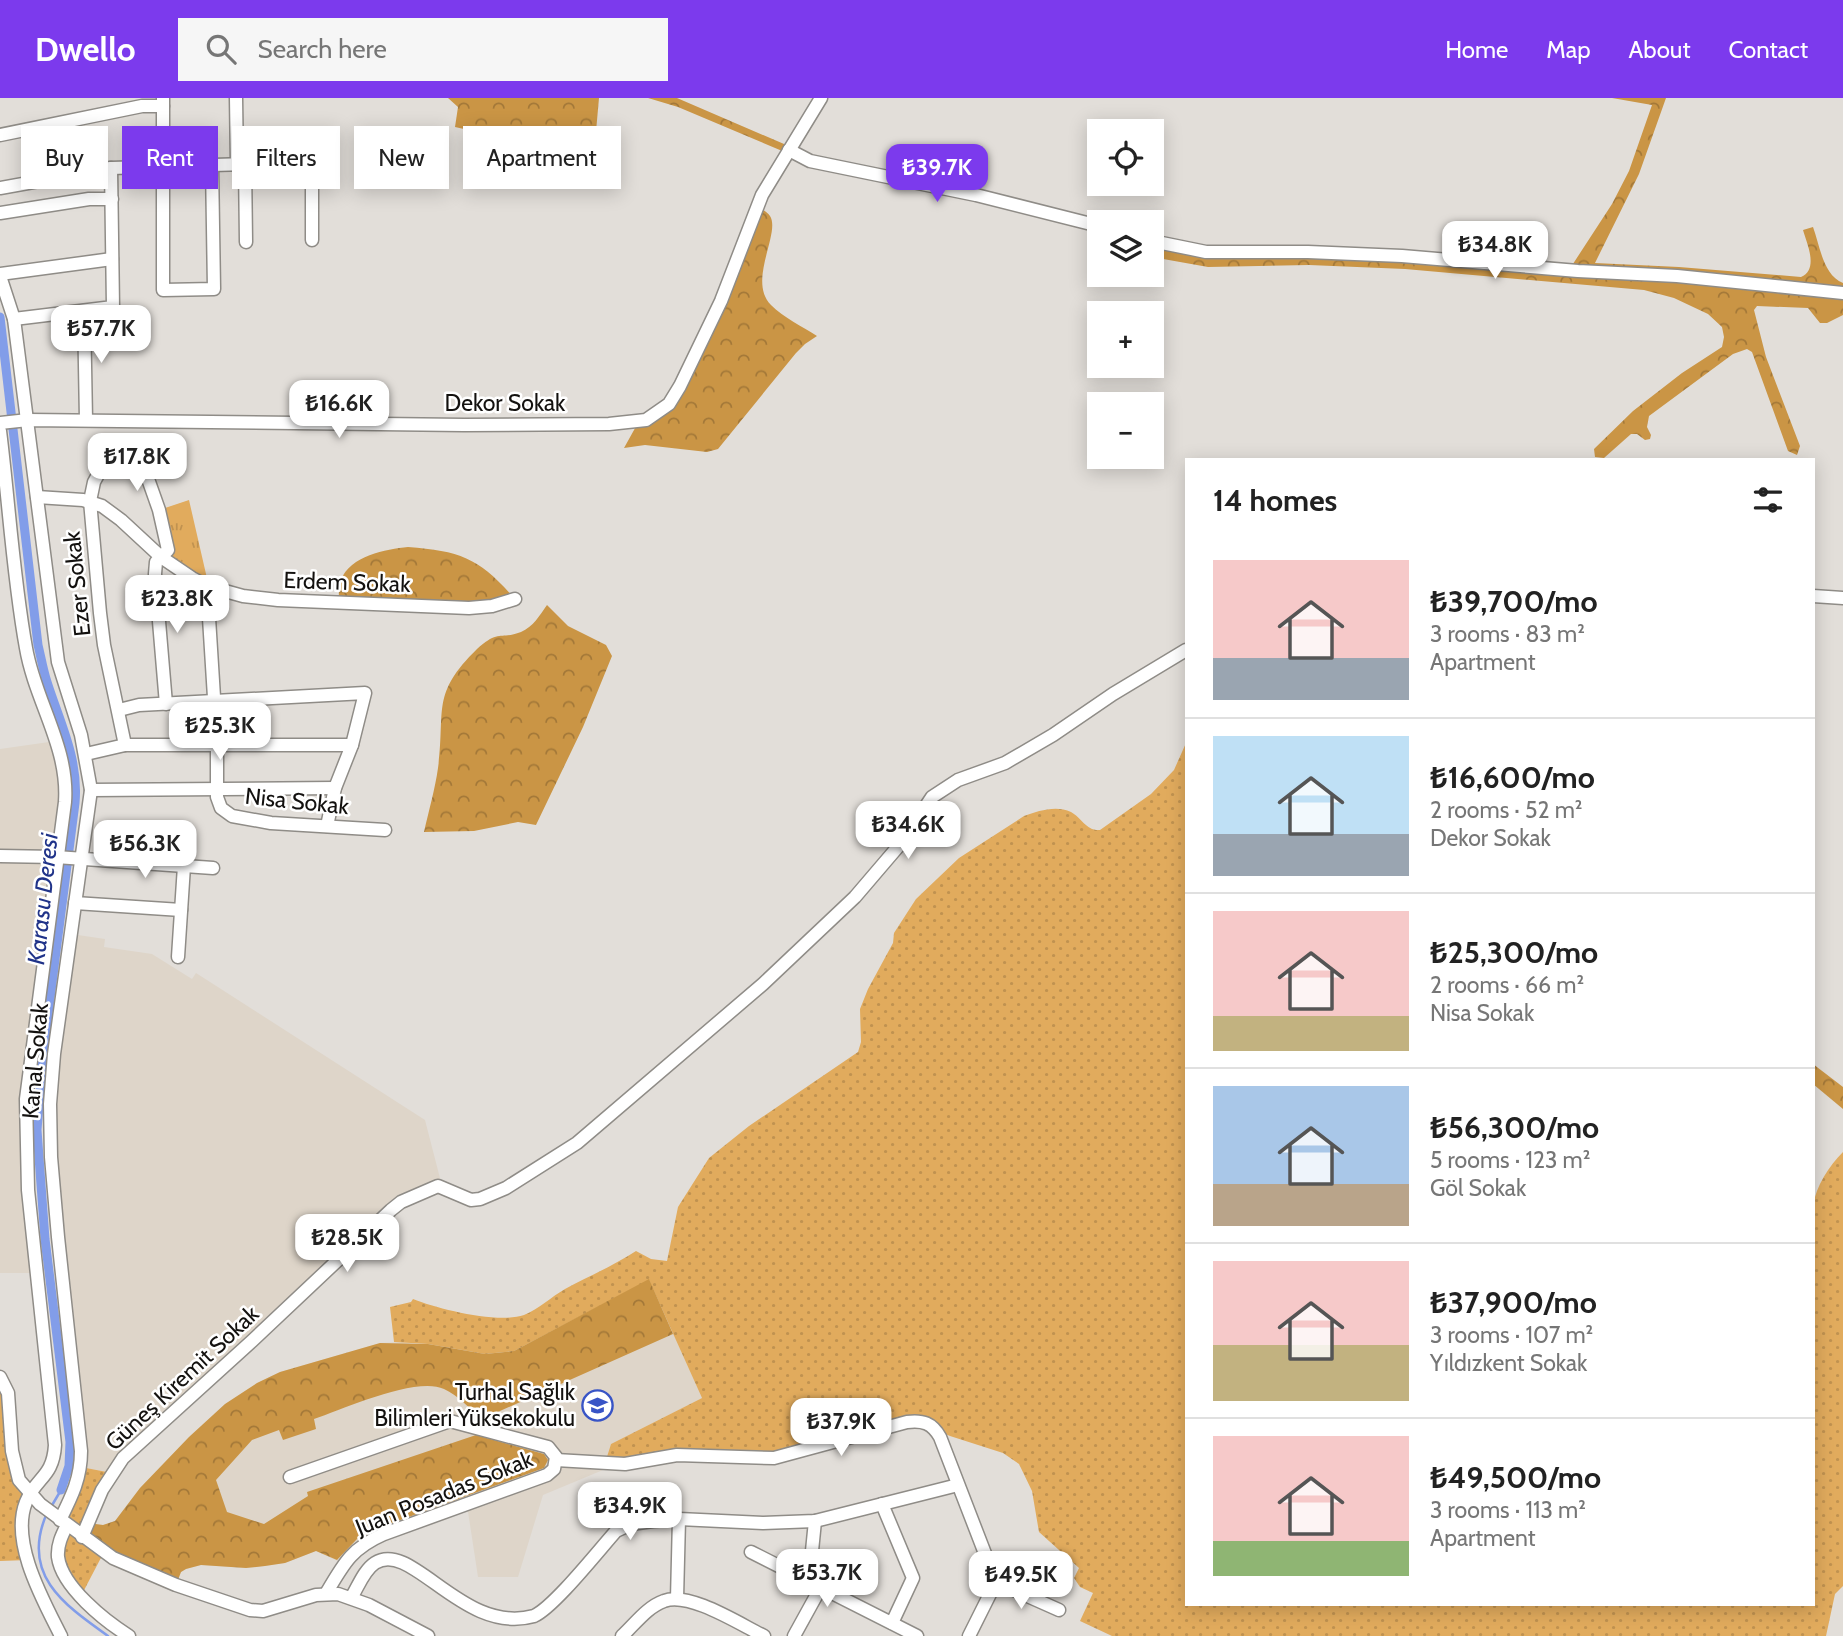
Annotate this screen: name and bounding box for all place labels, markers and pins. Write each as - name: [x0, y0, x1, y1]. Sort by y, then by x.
- pin: ₺39.7K: [880, 144, 994, 204]
- pin: ₺34.8K: [1438, 222, 1552, 281]
- pin: ₺57.7K: [44, 306, 158, 365]
- pin: ₺16.6K: [282, 380, 396, 440]
- pin: ₺17.8K: [80, 434, 194, 493]
- pin: ₺23.8K: [120, 575, 234, 635]
- pin: ₺25.3K: [163, 702, 277, 762]
- pin: ₺34.6K: [851, 802, 965, 861]
- pin: ₺56.3K: [88, 820, 202, 880]
- pin: ₺28.5K: [290, 1214, 404, 1274]
- place label: Turhal Sağlık Bilimleri Yüksekokulu: [374, 1378, 576, 1432]
- school or university icon: Turhal Sağlık Bilimleri Yüksekokulu: [581, 1388, 615, 1422]
- pin: ₺37.9K: [784, 1398, 898, 1458]
- pin: ₺34.9K: [573, 1482, 687, 1542]
- pin: ₺53.7K: [770, 1550, 884, 1609]
- pin: ₺49.5K: [964, 1552, 1078, 1611]

